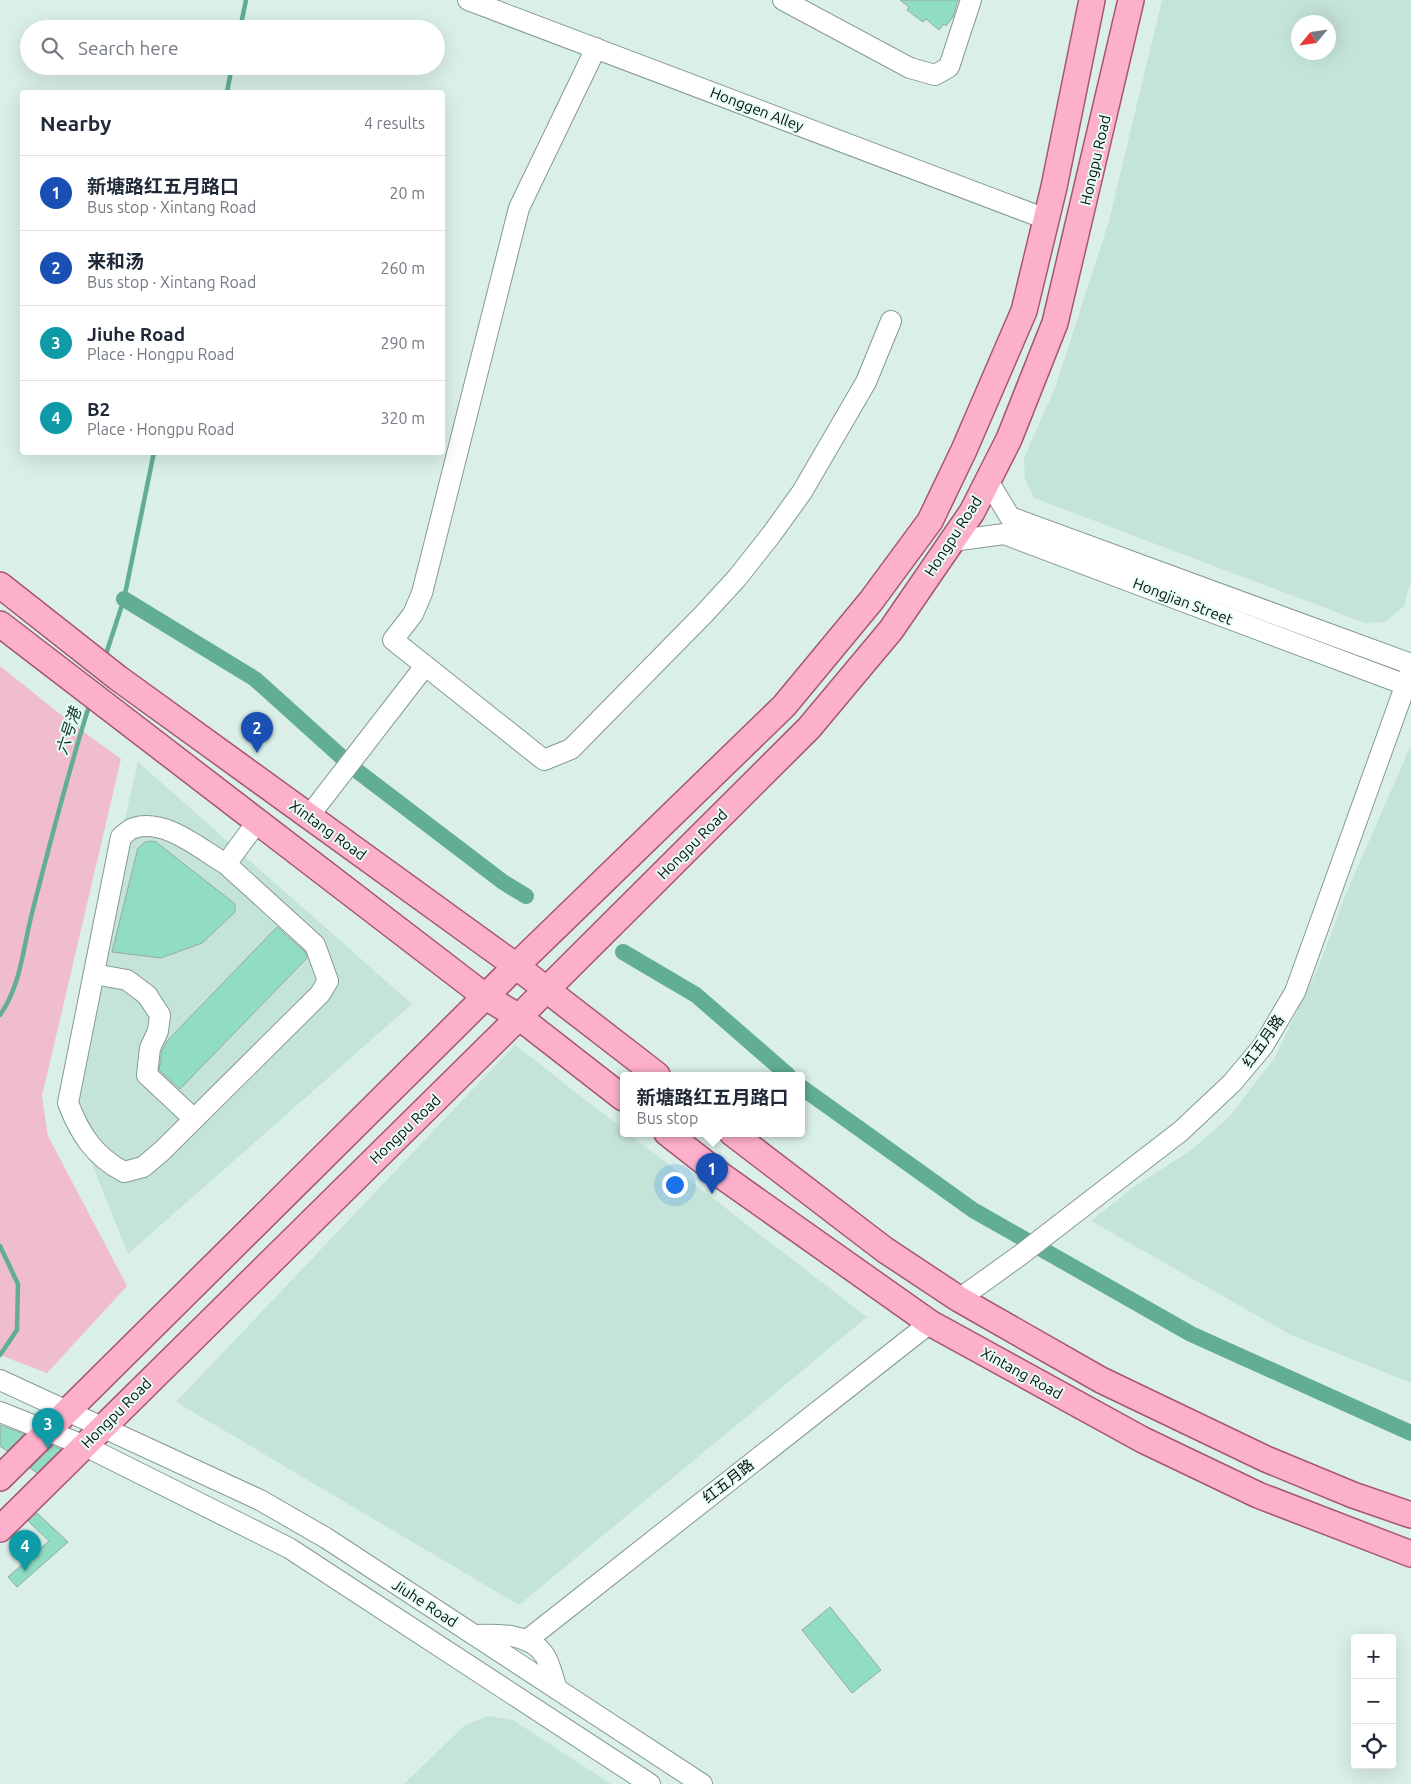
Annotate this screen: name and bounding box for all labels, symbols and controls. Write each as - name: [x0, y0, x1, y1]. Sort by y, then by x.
- north arrow: [1291, 15, 1336, 60]
- search box: [20, 20, 445, 75]
- icon: search: [38, 34, 66, 62]
- text: Search here: [78, 37, 178, 59]
- street label: Honggen Alley: [708, 83, 806, 135]
- text: Nearby: [40, 111, 111, 135]
- street label: Hongpu Road: [1076, 113, 1114, 207]
- text: 4 results: [364, 114, 425, 132]
- text: 新塘路红五月路口: [87, 175, 239, 197]
- text: 1: [51, 184, 61, 202]
- text: 20 m: [389, 184, 425, 202]
- text: Bus stop · Xintang Road: [87, 198, 256, 216]
- text: 来和汤: [87, 250, 144, 272]
- text: 2: [51, 259, 61, 277]
- text: 260 m: [380, 259, 425, 277]
- text: Bus stop · Xintang Road: [87, 273, 256, 291]
- text: Jiuhe Road: [87, 323, 185, 345]
- text: 3: [51, 334, 61, 352]
- text: 290 m: [380, 334, 425, 352]
- text: Place · Hongpu Road: [87, 345, 234, 363]
- text: B2: [87, 398, 110, 420]
- text: 4: [51, 409, 61, 427]
- text: 320 m: [380, 409, 425, 427]
- text: Place · Hongpu Road: [87, 420, 234, 438]
- street label: Hongpu Road: [921, 493, 985, 579]
- street label: Hongjian Street: [1131, 574, 1235, 628]
- water label: 六号港: [52, 703, 85, 757]
- pin: 2: [241, 712, 273, 753]
- street label: Xintang Road: [286, 797, 370, 863]
- street label: Hongpu Road: [654, 806, 730, 882]
- street label: 红五月路: [1239, 1012, 1287, 1070]
- popup: [620, 1072, 805, 1137]
- text: 新塘路红五月路口: [636, 1086, 789, 1108]
- street label: Hongpu Road: [366, 1091, 444, 1167]
- text: Bus stop: [636, 1109, 698, 1127]
- pin: 1: [696, 1153, 728, 1194]
- your location: [662, 1172, 688, 1198]
- street label: Xintang Road: [978, 1344, 1066, 1402]
- street label: Hongpu Road: [78, 1375, 154, 1451]
- pin: 3: [32, 1408, 64, 1449]
- street label: 红五月路: [699, 1456, 757, 1506]
- pin: 4: [9, 1530, 41, 1571]
- street label: Jiuhe Road: [389, 1576, 461, 1630]
- map controls: [1351, 1634, 1396, 1769]
- button: +: [1351, 1634, 1396, 1679]
- button: −: [1351, 1679, 1396, 1724]
- button: locate: [1351, 1724, 1396, 1769]

